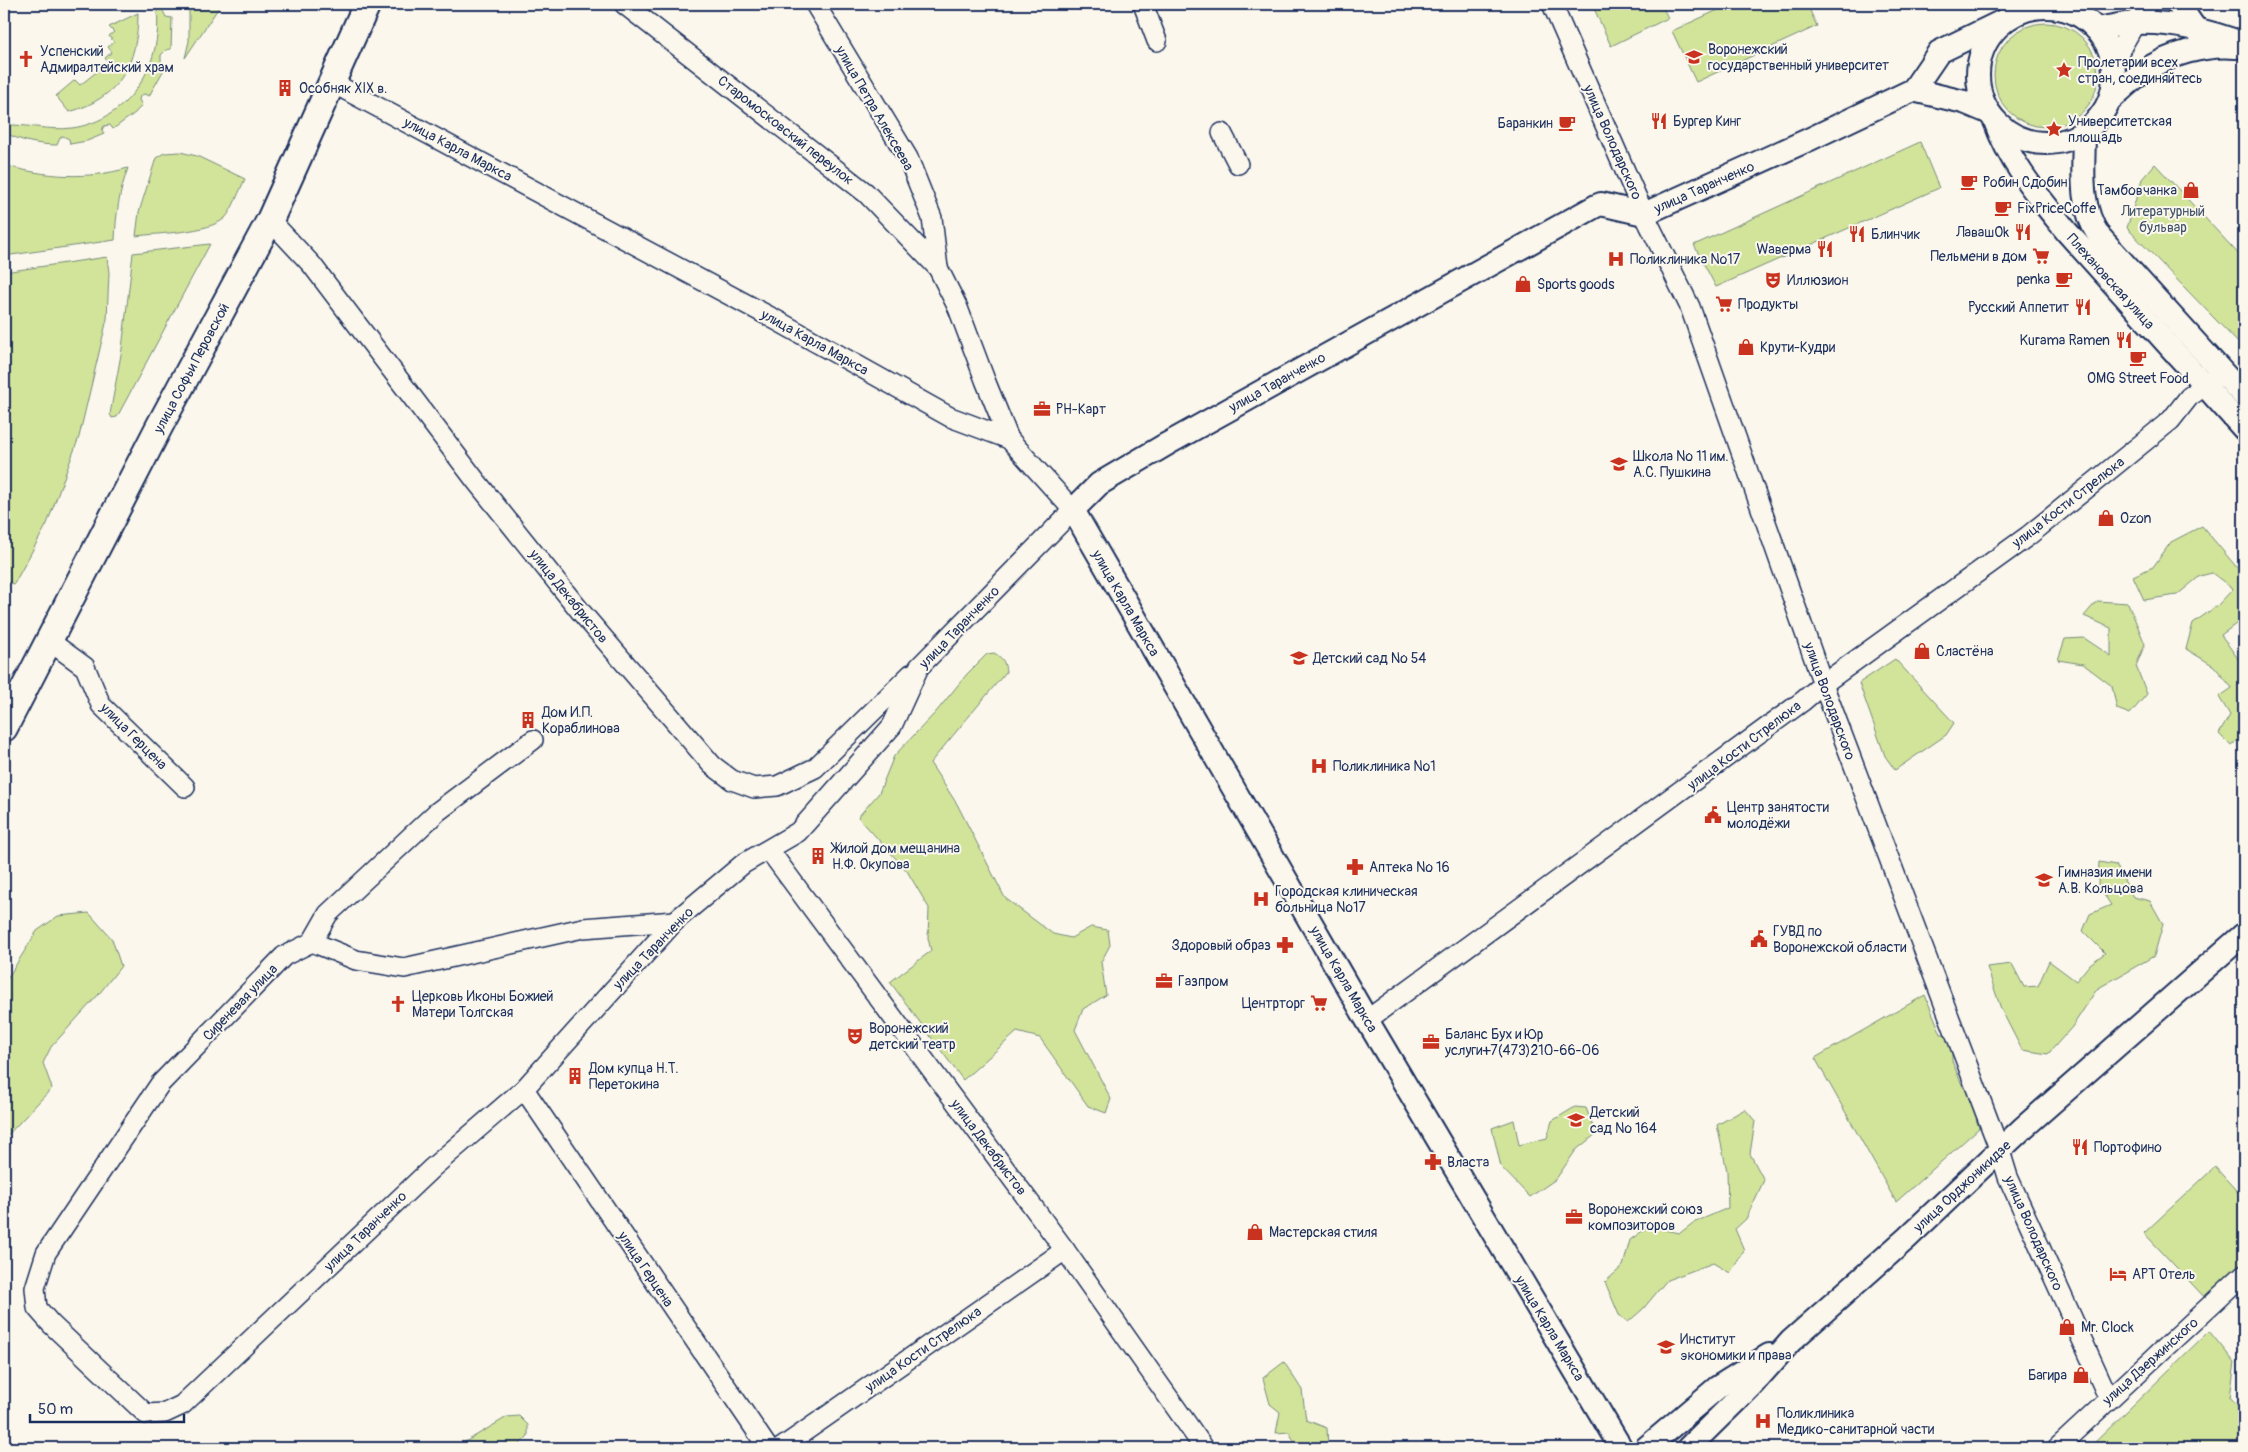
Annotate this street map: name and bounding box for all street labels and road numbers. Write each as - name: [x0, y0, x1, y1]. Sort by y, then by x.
- street label: улица Петра Алексеева: [831, 42, 917, 174]
- street label: Старомосковский переулок: [714, 72, 857, 189]
- street label: улица Володарского: [1579, 81, 1646, 203]
- street label: улица Карла Маркса: [400, 113, 515, 185]
- street label: улица Таранченко: [1651, 158, 1757, 218]
- street label: Плехановская улица: [2063, 230, 2158, 333]
- street label: улица Софьи Перовской: [150, 300, 233, 437]
- street label: улица Карла Маркса: [757, 305, 871, 379]
- street label: улица Таранченко: [1225, 349, 1329, 417]
- street label: улица Кости Стрелюка: [2008, 453, 2128, 552]
- street label: улица Декабристов: [525, 545, 612, 647]
- street label: улица Карла Маркса: [1088, 546, 1163, 659]
- street label: улица Таранченко: [915, 582, 1003, 673]
- street label: улица Володарского: [1800, 639, 1859, 763]
- street label: улица Кости Стрелюка: [1683, 697, 1804, 794]
- street label: улица Герцена: [96, 699, 171, 773]
- street label: улица Таранченко: [609, 903, 697, 994]
- street label: улица Карла Маркса: [1306, 922, 1381, 1035]
- street label: Сиреневая улица: [199, 960, 281, 1044]
- street label: улица Декабристов: [946, 1095, 1030, 1199]
- street label: улица Орджоникидзе: [1909, 1137, 2015, 1237]
- street label: улица Володарского: [2000, 1172, 2067, 1294]
- street label: улица Таранченко: [320, 1187, 410, 1276]
- street label: улица Герцена: [614, 1228, 677, 1310]
- street label: улица Карла Маркса: [1511, 1272, 1588, 1384]
- street label: улица Кости Стрелюка: [861, 1303, 985, 1396]
- street label: улица Дзержинского: [2098, 1314, 2202, 1409]

